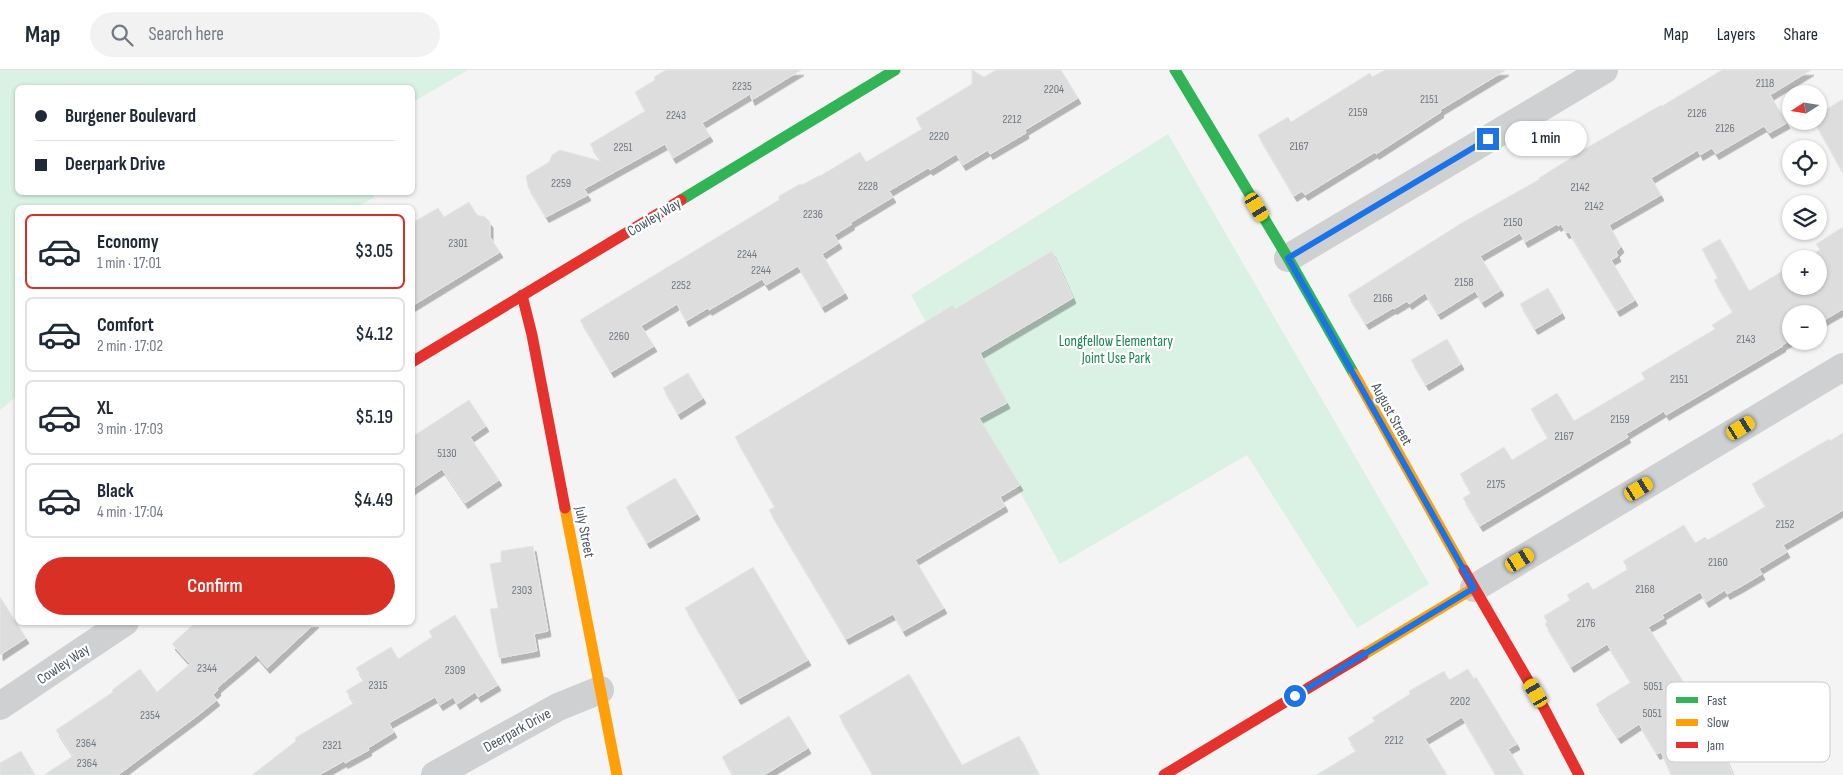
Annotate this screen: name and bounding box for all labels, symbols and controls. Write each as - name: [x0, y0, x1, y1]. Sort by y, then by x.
- search box: [90, 12, 440, 57]
- text: Map: [25, 20, 60, 49]
- icon: search: [108, 21, 136, 49]
- text: Search here: [148, 23, 224, 46]
- text: Map: [1664, 24, 1689, 45]
- text: Layers: [1717, 24, 1756, 45]
- text: Share: [1784, 24, 1818, 45]
- house number: 2118: [1756, 76, 1774, 91]
- house number: 2235: [732, 79, 752, 94]
- house number: 2204: [1044, 82, 1064, 97]
- north arrow: [1782, 85, 1828, 130]
- map controls: [1782, 85, 1827, 350]
- house number: 2151: [1420, 92, 1439, 107]
- text: Burgener Boulevard: [65, 105, 196, 128]
- house number: 2159: [1348, 105, 1368, 120]
- house number: 2126: [1687, 106, 1707, 121]
- house number: 2243: [666, 108, 686, 123]
- house number: 2212: [1002, 112, 1022, 127]
- house number: 2126: [1715, 121, 1735, 136]
- callout: 1 min: [1506, 122, 1588, 156]
- route end: [1477, 128, 1499, 150]
- house number: 2220: [929, 129, 949, 144]
- text: 1 min: [1531, 129, 1561, 148]
- house number: 2167: [1289, 139, 1309, 154]
- house number: 2251: [614, 140, 633, 155]
- button: locate: [1782, 140, 1827, 185]
- text: Deerpark Drive: [65, 153, 165, 176]
- house number: 2259: [551, 176, 571, 191]
- house number: 2228: [858, 179, 878, 194]
- house number: 2142: [1570, 180, 1590, 195]
- car: [1242, 190, 1271, 224]
- street label: Cowley Way: [624, 194, 685, 241]
- button: layers: [1782, 195, 1827, 240]
- house number: 2142: [1584, 199, 1604, 214]
- house number: 2236: [803, 207, 823, 222]
- house number: 2150: [1503, 215, 1523, 230]
- icon: car: [37, 229, 82, 274]
- text: Economy: [97, 231, 159, 254]
- house number: 2301: [448, 236, 469, 251]
- text: $3.05: [355, 240, 393, 263]
- house number: 2244: [737, 247, 757, 262]
- button: +: [1782, 250, 1827, 295]
- text: 1 min · 17:01: [97, 254, 161, 273]
- house number: 2244: [751, 263, 771, 278]
- house number: 2158: [1454, 275, 1474, 290]
- house number: 2252: [671, 278, 691, 293]
- house number: 2166: [1373, 291, 1393, 306]
- button: −: [1782, 305, 1827, 350]
- icon: car: [37, 312, 82, 357]
- text: Comfort: [97, 314, 154, 337]
- text: $4.12: [355, 323, 393, 346]
- house number: 2260: [609, 329, 629, 344]
- park label: Longfellow Elementary Joint Use Park: [1059, 332, 1173, 368]
- house number: 2143: [1736, 332, 1756, 347]
- text: 2 min · 17:02: [97, 337, 163, 356]
- house number: 2151: [1670, 372, 1689, 387]
- street label: August Street: [1366, 379, 1417, 449]
- icon: car: [37, 395, 82, 440]
- text: XL: [97, 397, 113, 420]
- text: $5.19: [355, 406, 393, 429]
- house number: 2159: [1610, 412, 1630, 427]
- car: [1724, 414, 1757, 442]
- text: 3 min · 17:03: [97, 420, 163, 439]
- house number: 2167: [1554, 429, 1574, 444]
- house number: 5130: [437, 446, 457, 461]
- car: [1622, 475, 1655, 503]
- house number: 2175: [1487, 477, 1506, 492]
- icon: car: [37, 478, 82, 523]
- text: Black: [97, 480, 134, 503]
- text: $4.49: [354, 489, 393, 512]
- text: 4 min · 17:04: [97, 503, 163, 522]
- street label: July Street: [570, 504, 599, 560]
- house number: 2152: [1776, 517, 1795, 532]
- car: [1503, 546, 1536, 574]
- house number: 2160: [1708, 555, 1728, 570]
- button: Confirm: [35, 557, 395, 615]
- house number: 2168: [1635, 582, 1655, 597]
- house number: 2303: [512, 583, 532, 598]
- house number: 2176: [1576, 616, 1596, 631]
- street label: Cowley Way: [33, 640, 93, 689]
- house number: 2344: [197, 661, 217, 676]
- house number: 2309: [445, 663, 465, 678]
- car: [1522, 676, 1549, 710]
- house number: 2315: [368, 678, 388, 693]
- house number: 5051: [1643, 679, 1663, 694]
- legend: [1666, 682, 1830, 762]
- route start: [1284, 685, 1306, 707]
- text: Fast: [1707, 692, 1727, 709]
- house number: 2202: [1450, 694, 1470, 709]
- street label: Deerpark Drive: [480, 704, 554, 757]
- house number: 5051: [1642, 706, 1662, 721]
- house number: 2354: [140, 708, 160, 723]
- text: Slow: [1707, 714, 1729, 731]
- house number: 2212: [1384, 733, 1404, 748]
- house number: 2364: [76, 736, 96, 751]
- text: Jam: [1706, 737, 1724, 754]
- house number: 2321: [322, 738, 342, 753]
- house number: 2364: [77, 756, 97, 771]

